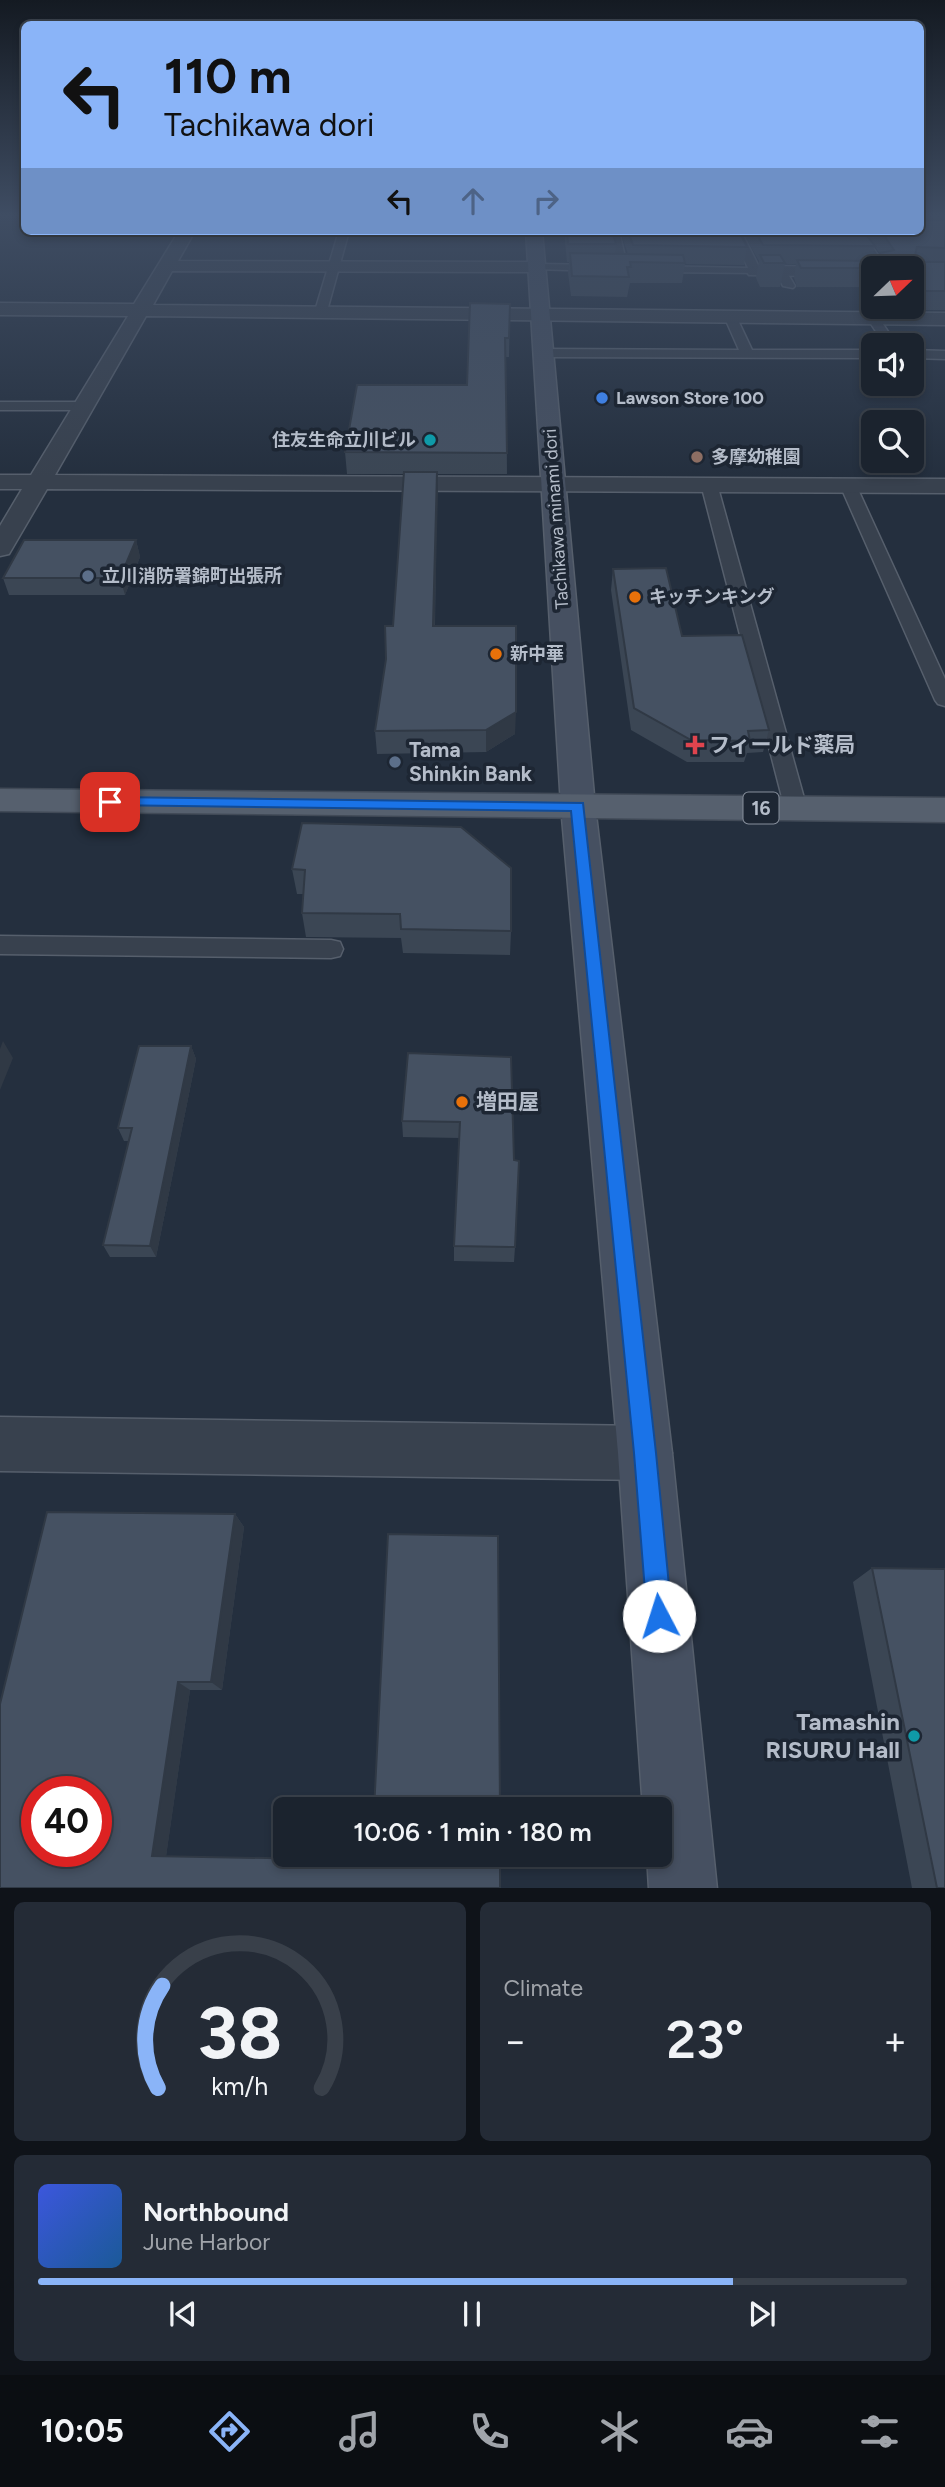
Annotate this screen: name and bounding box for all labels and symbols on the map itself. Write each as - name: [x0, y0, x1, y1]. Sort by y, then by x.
- north arrow: [861, 256, 924, 318]
- place label: Lawson Store 100: [616, 387, 764, 409]
- marker: Lawson Store 100: [594, 390, 610, 406]
- street label: Tachikawa minami dori: [539, 428, 573, 610]
- place label: 住友生命立川ビル: [272, 429, 416, 451]
- marker: 住友生命立川ビル: [422, 432, 438, 448]
- place label: 多摩幼稚園: [711, 446, 801, 468]
- marker: 多摩幼稚園: [689, 449, 705, 465]
- place label: 立川消防署錦町出張所: [102, 565, 282, 587]
- marker: 立川消防署錦町出張所: [80, 568, 96, 584]
- place label: キッチンキング: [649, 586, 774, 608]
- marker: キッチンキング: [627, 589, 643, 605]
- place label: 新中華: [510, 643, 564, 665]
- marker: 新中華: [488, 646, 504, 662]
- place label: フィールド薬局: [709, 732, 856, 757]
- place label: Tama Shinkin Bank: [409, 737, 533, 786]
- marker: フィールド薬局: [687, 737, 703, 753]
- marker: Tama Shinkin Bank: [387, 754, 403, 770]
- pin: [80, 772, 140, 832]
- road number: 16: [744, 792, 778, 824]
- place label: 増田屋: [476, 1089, 539, 1114]
- marker: 増田屋: [454, 1094, 470, 1110]
- position arrow: [622, 1579, 696, 1653]
- place label: Tamashin RISURU Hall: [765, 1707, 900, 1764]
- marker: Tamashin RISURU Hall: [906, 1728, 922, 1744]
- speed limit sign: 40: [21, 1776, 112, 1867]

